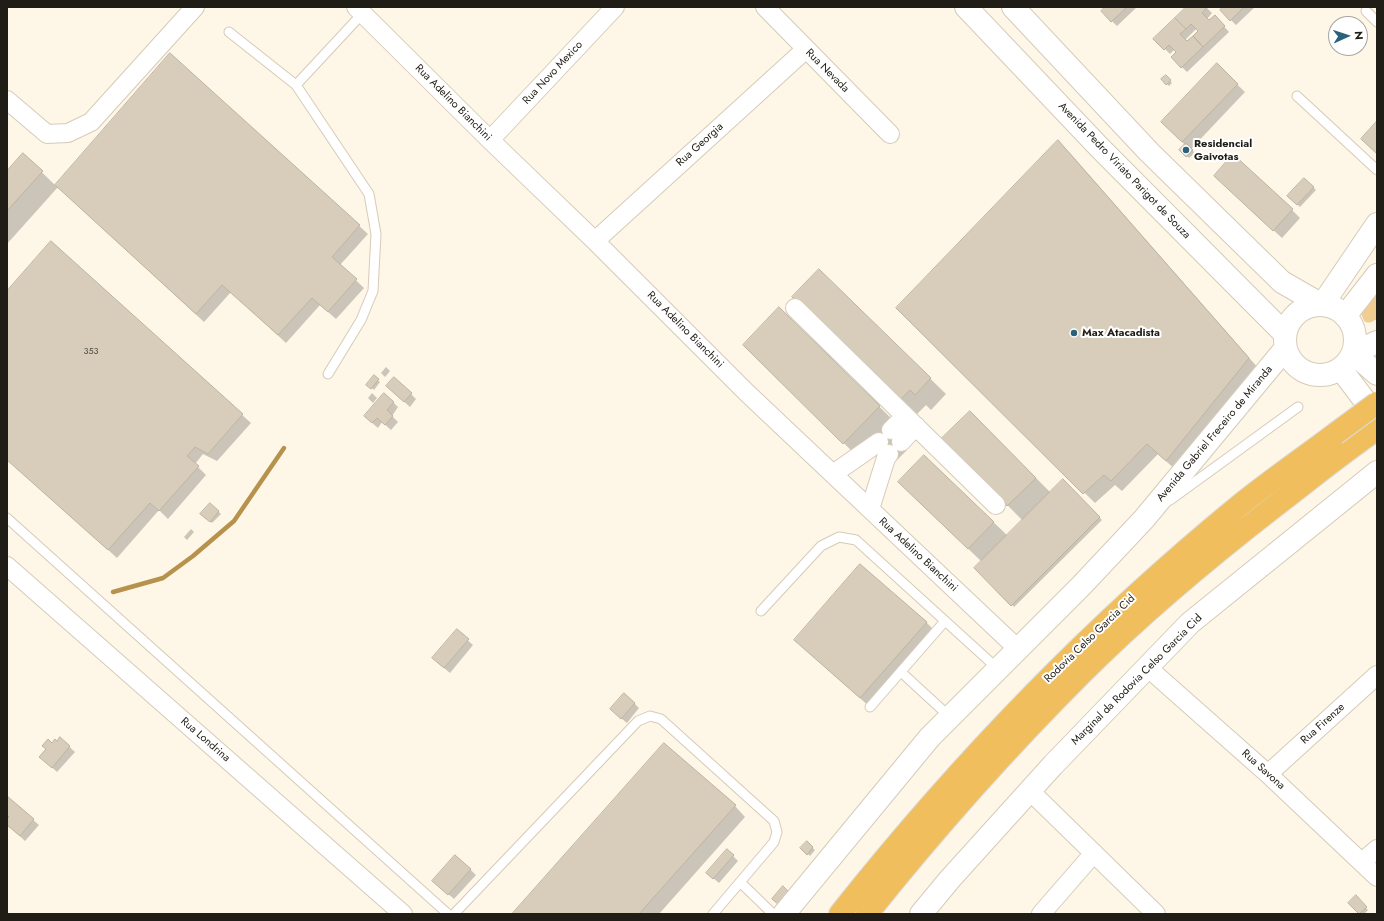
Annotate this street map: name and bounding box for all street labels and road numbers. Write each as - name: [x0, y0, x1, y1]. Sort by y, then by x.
- street label: Rua Novo Mexico: [520, 39, 586, 107]
- street label: Rua Nevada: [802, 46, 852, 96]
- street label: Rua Adelino Bianchini: [412, 62, 494, 144]
- street label: Avenida Pedro Viriato Parigot de Souza: [1055, 100, 1193, 242]
- street label: Rua Georgia: [674, 120, 726, 170]
- street label: Rua Adelino Bianchini: [644, 289, 726, 371]
- street label: Avenida Gabriel Freceiro de Miranda: [1154, 363, 1276, 505]
- street label: Rua Adelino Bianchini: [876, 515, 960, 595]
- street label: Rodovia Celso Garcia Cid: [1042, 592, 1138, 686]
- street label: Marginal da Rodovia Celso Garcia Cid: [1069, 612, 1205, 748]
- street label: Rua Firenze: [1298, 701, 1348, 747]
- street label: Rua Londrina: [178, 715, 232, 765]
- street label: Rua Savona: [1239, 747, 1287, 793]

